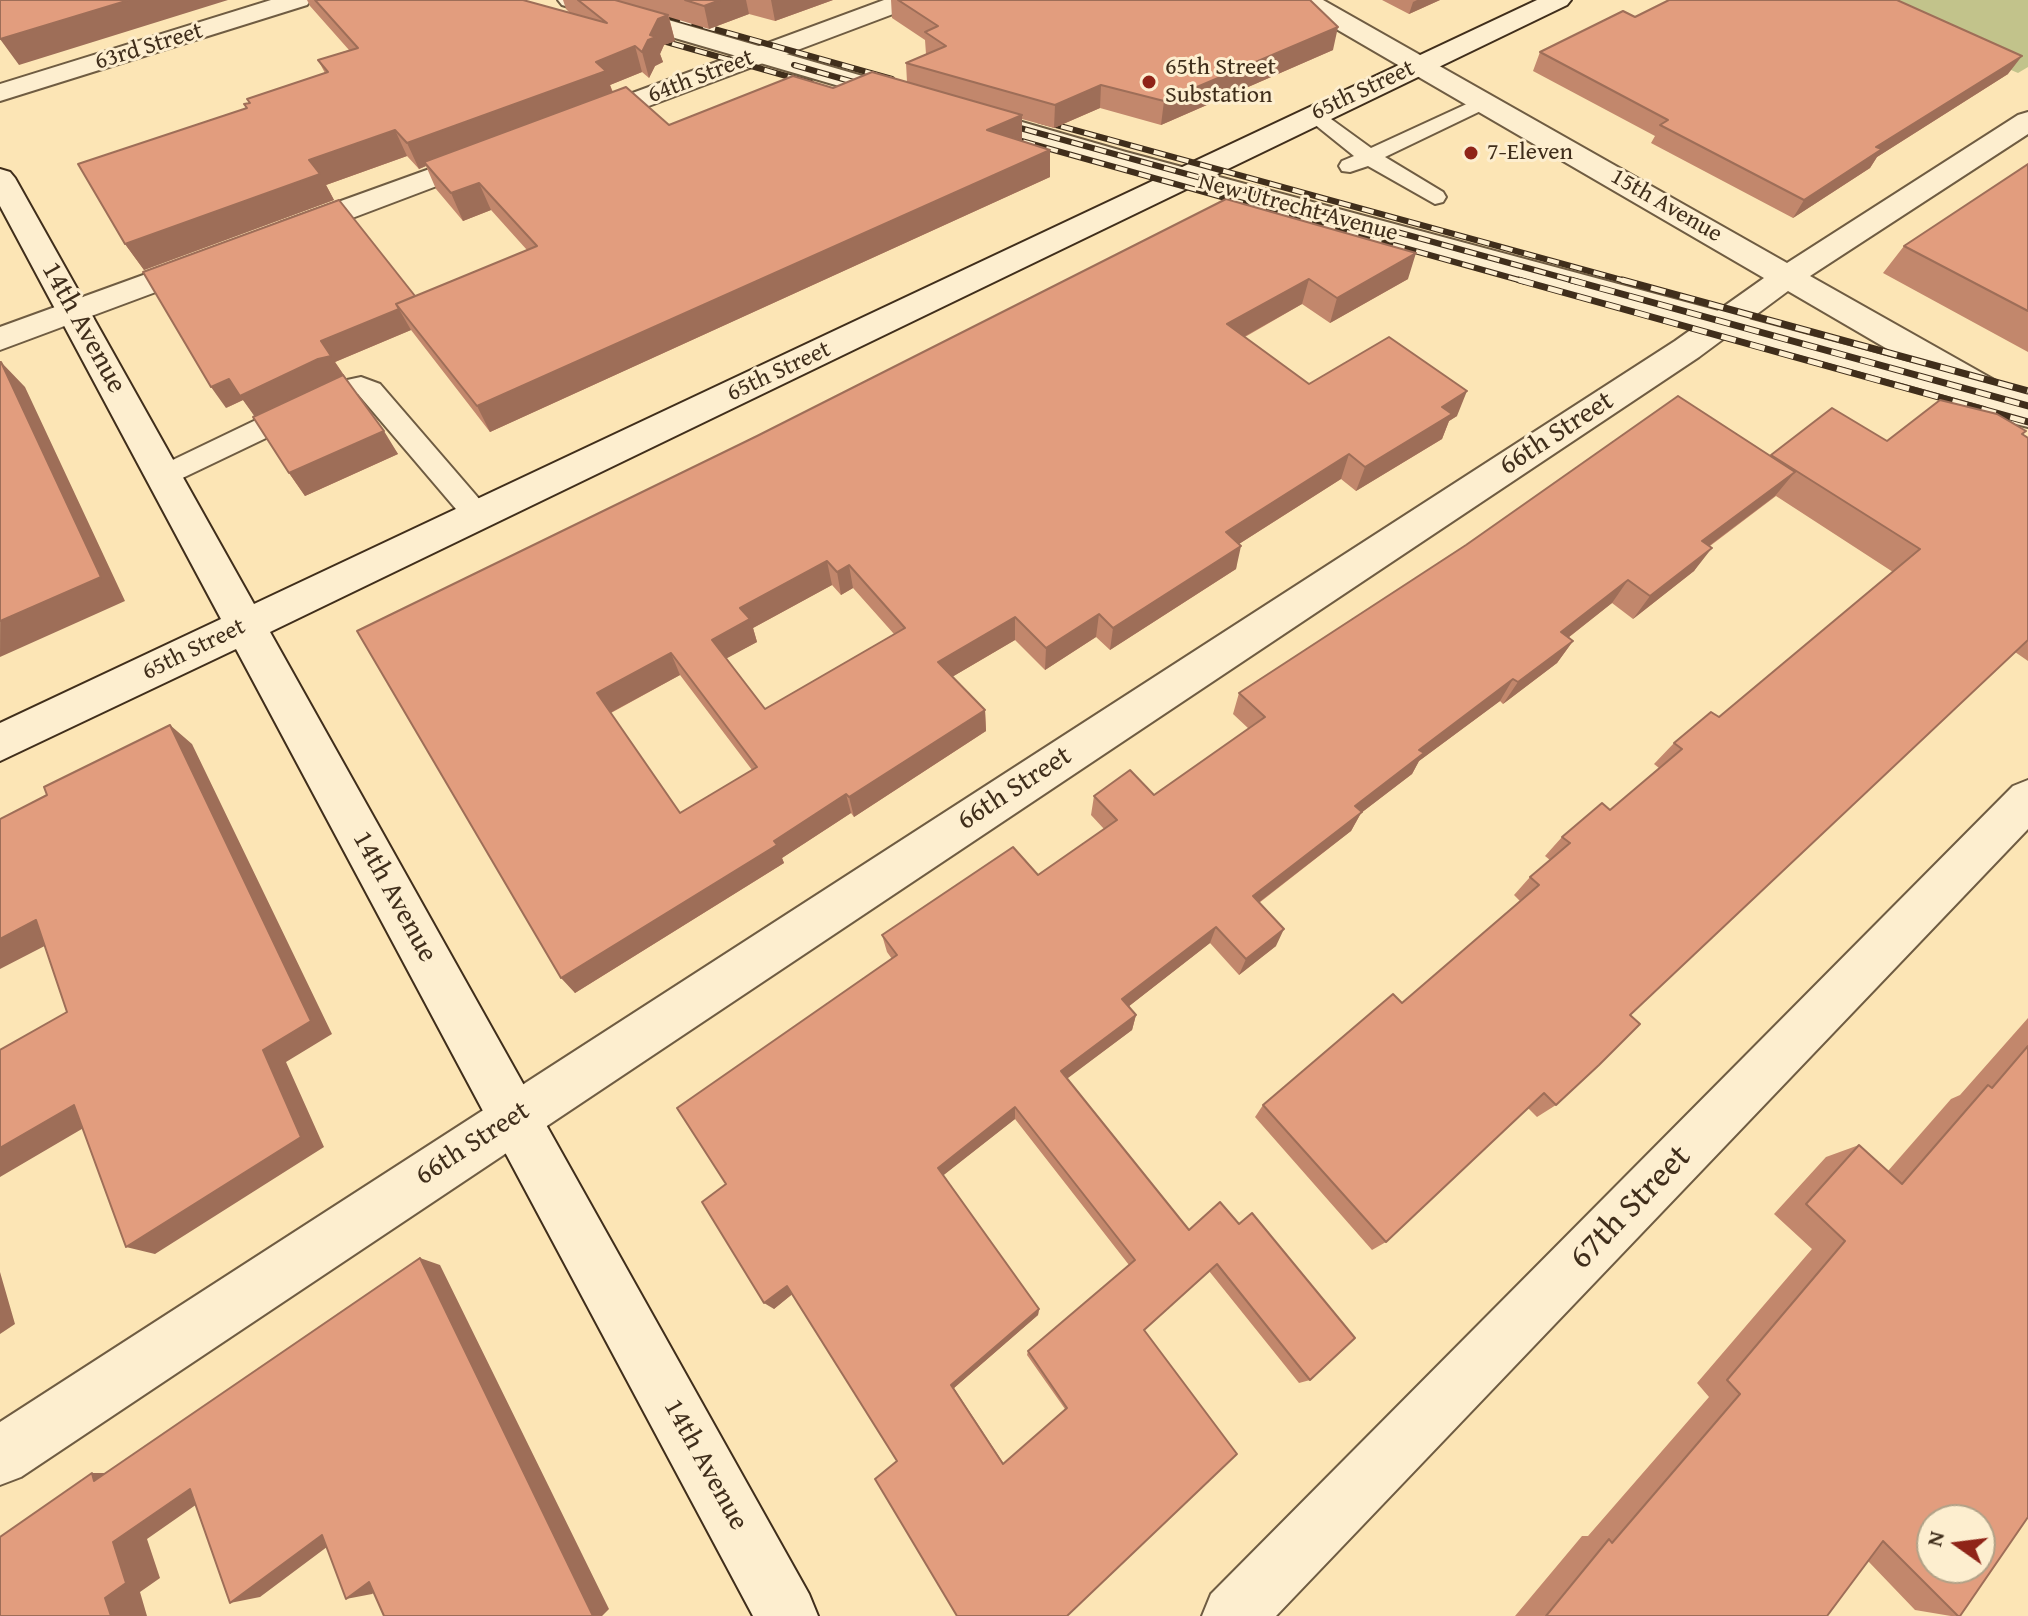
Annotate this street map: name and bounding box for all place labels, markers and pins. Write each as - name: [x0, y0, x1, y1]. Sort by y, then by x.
- place label: 65th Street Substation: [1165, 54, 1276, 110]
- marker: 65th Street Substation: [1140, 73, 1158, 91]
- place label: 7-Eleven: [1487, 139, 1573, 167]
- marker: 7-Eleven: [1462, 144, 1480, 162]

